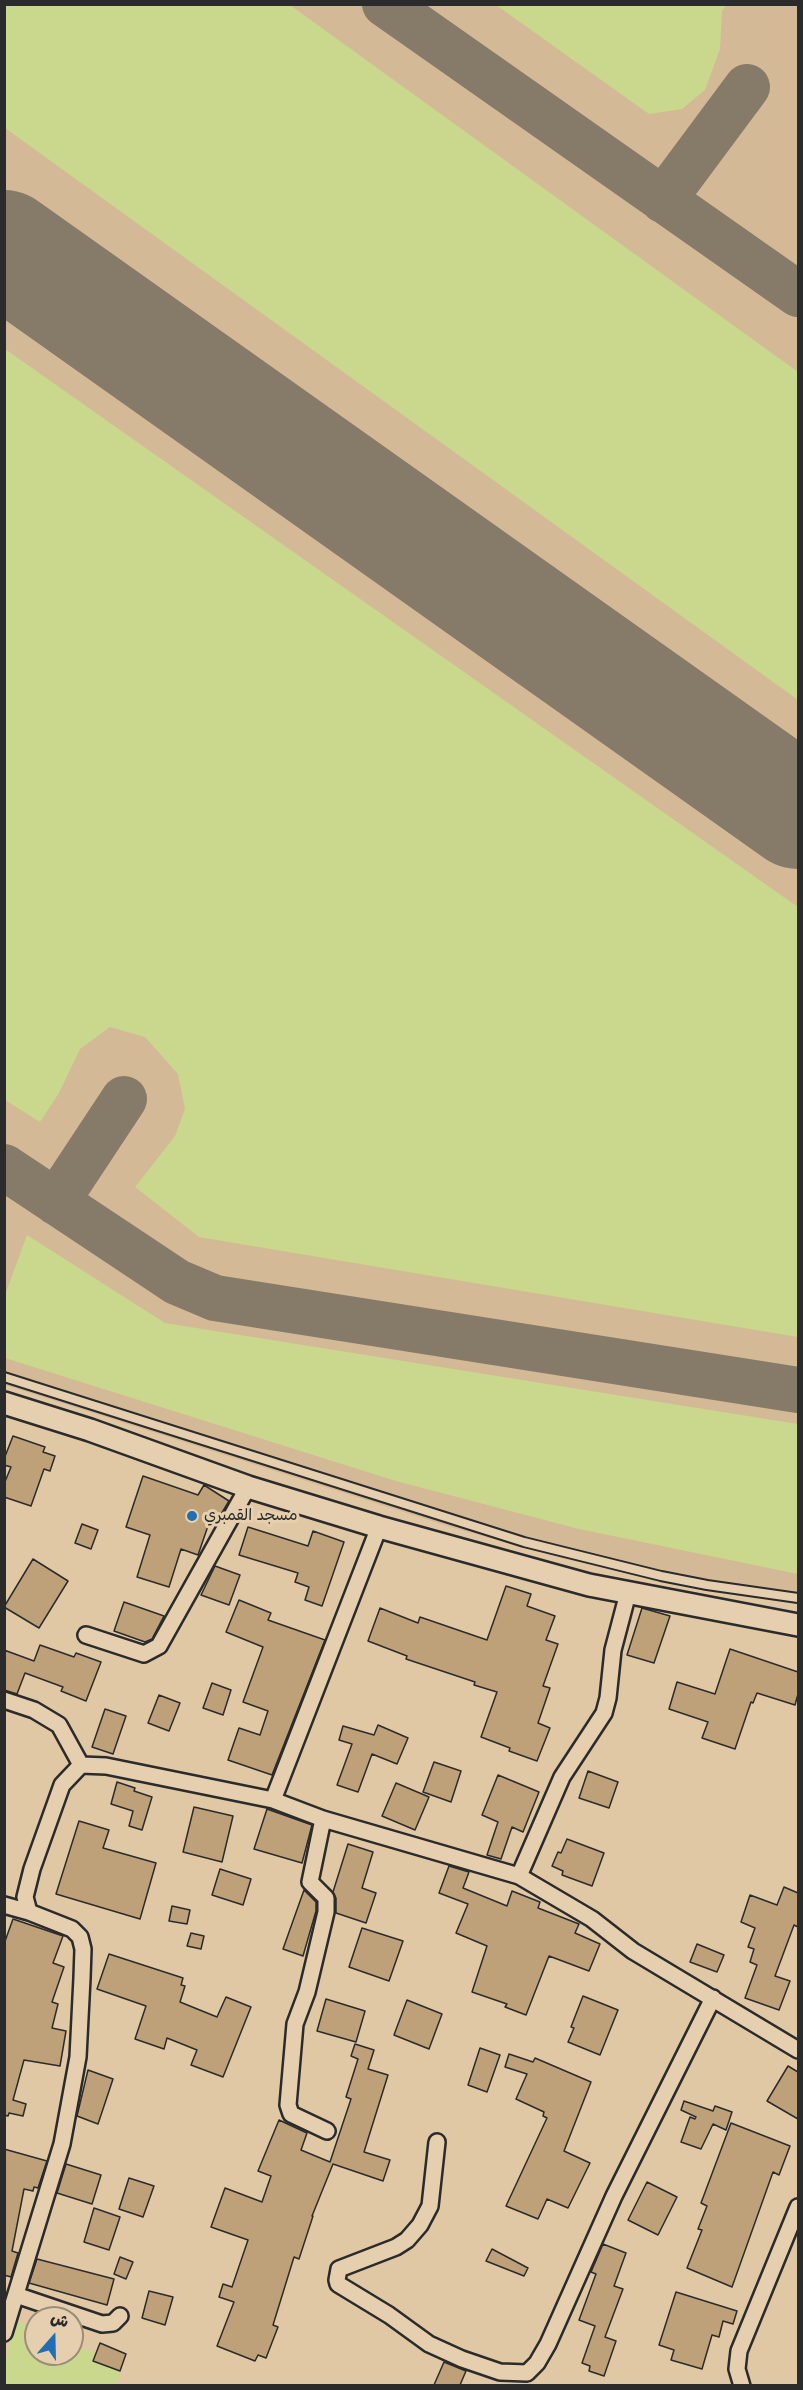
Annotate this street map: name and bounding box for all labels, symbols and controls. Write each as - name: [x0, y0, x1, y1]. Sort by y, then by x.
- place label: مسجد القمبري: [204, 1506, 298, 1526]
- marker: مسجد القمبري: [185, 1509, 199, 1523]
- north arrow: [24, 2306, 84, 2366]
- text: ش: [48, 2309, 71, 2332]

